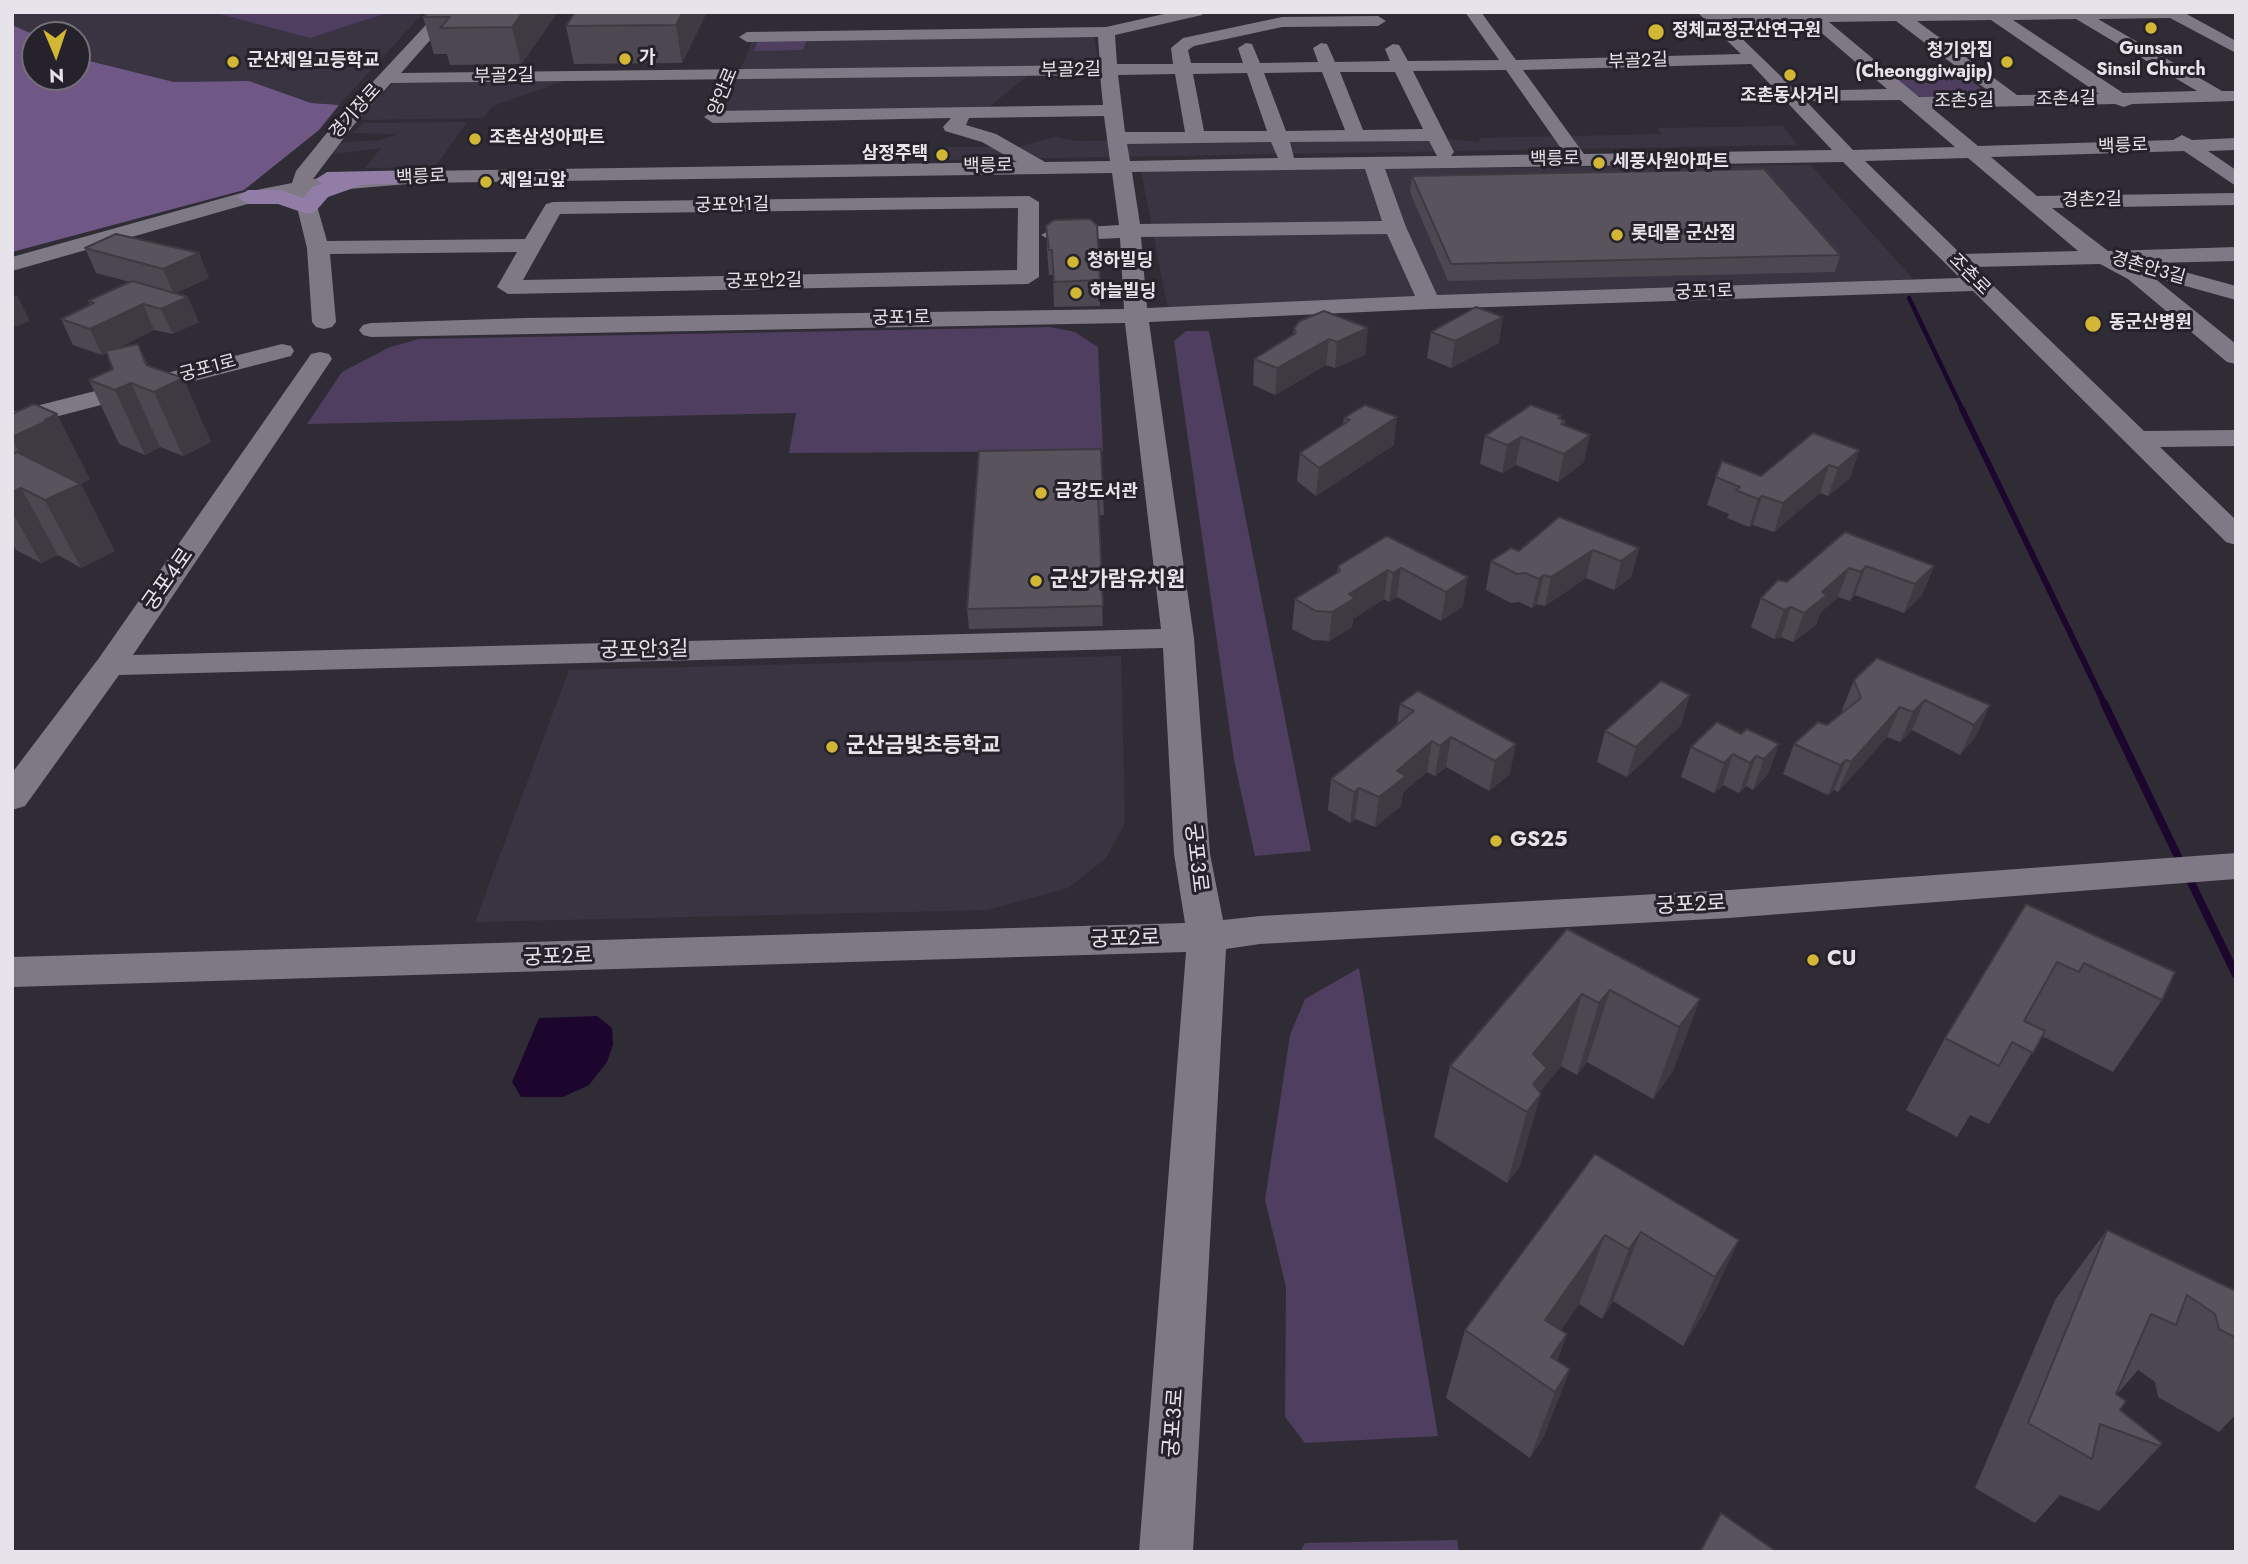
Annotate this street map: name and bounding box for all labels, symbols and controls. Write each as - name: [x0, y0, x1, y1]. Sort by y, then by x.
- marker: Gunsan Sinsil Church: [2143, 20, 2159, 36]
- north arrow: [21, 21, 91, 91]
- place label: 정체교정군산연구원: [1672, 21, 1821, 43]
- marker: 정체교정군산연구원: [1646, 22, 1666, 42]
- place label: Gunsan Sinsil Church: [2096, 39, 2206, 82]
- place label: 청기와집 (Cheonggiwajip): [1855, 41, 1993, 84]
- place label: 가: [639, 48, 656, 70]
- street label: 부골2길: [1608, 50, 1668, 74]
- place label: 군산제일고등학교: [247, 51, 379, 73]
- marker: 가: [617, 51, 633, 67]
- marker: 군산제일고등학교: [225, 54, 241, 70]
- marker: 청기와집 (Cheonggiwajip): [1999, 54, 2015, 70]
- street label: 부골2길: [1041, 60, 1101, 82]
- text: N: [49, 62, 65, 89]
- street label: 양안로: [705, 65, 743, 119]
- street label: 부골2길: [474, 66, 534, 88]
- marker: 조촌동사거리: [1782, 67, 1798, 83]
- street label: 경기장로: [326, 80, 386, 144]
- place label: 조촌동사거리: [1740, 86, 1840, 108]
- street label: 조촌4길: [2036, 89, 2096, 111]
- street label: 조촌5길: [1934, 91, 1994, 113]
- place label: 조촌삼성아파트: [489, 128, 605, 150]
- marker: 조촌삼성아파트: [467, 131, 483, 147]
- street label: 백릉로: [2098, 135, 2148, 159]
- place label: 삼정주택: [862, 144, 928, 166]
- marker: 삼정주택: [934, 147, 950, 163]
- street label: 백릉로: [1530, 149, 1580, 171]
- place label: 세풍사원아파트: [1613, 152, 1729, 174]
- marker: 세풍사원아파트: [1591, 155, 1607, 171]
- street label: 백릉로: [963, 156, 1013, 178]
- street label: 백릉로: [396, 166, 446, 190]
- place label: 제일고앞: [500, 171, 566, 193]
- marker: 제일고앞: [478, 174, 494, 190]
- street label: 경촌2길: [2062, 190, 2122, 212]
- street label: 궁포안1길: [695, 195, 769, 217]
- place label: 롯데몰 군산점: [1631, 224, 1736, 246]
- marker: 롯데몰 군산점: [1609, 227, 1625, 243]
- street label: 경촌안3길: [2108, 248, 2188, 290]
- street label: 조촌로: [1944, 250, 1994, 300]
- place label: 청하빌딩: [1087, 251, 1153, 273]
- marker: 청하빌딩: [1065, 254, 1081, 270]
- street label: 궁포안2길: [726, 271, 802, 293]
- street label: 궁포1로: [1675, 281, 1733, 305]
- place label: 하늘빌딩: [1090, 282, 1156, 304]
- marker: 하늘빌딩: [1068, 285, 1084, 301]
- street label: 궁포1로: [872, 308, 930, 330]
- place label: 동군산병원: [2109, 313, 2192, 335]
- marker: 동군산병원: [2083, 314, 2103, 334]
- street label: 궁포1로: [177, 351, 239, 387]
- place label: 금강도서관: [1055, 482, 1138, 504]
- marker: 금강도서관: [1033, 485, 1049, 501]
- street label: 궁포4로: [139, 544, 199, 616]
- place label: 군산가람유치원: [1050, 568, 1185, 594]
- marker: 군산가람유치원: [1028, 573, 1044, 589]
- street label: 궁포안3길: [599, 638, 689, 664]
- place label: 군산금빛초등학교: [846, 734, 1001, 760]
- marker: 군산금빛초등학교: [824, 739, 840, 755]
- street label: 궁포3로: [1178, 822, 1212, 894]
- place label: GS25: [1510, 828, 1568, 854]
- marker: GS25: [1488, 833, 1504, 849]
- street label: 궁포2로: [1655, 892, 1727, 920]
- street label: 궁포2로: [1090, 926, 1160, 954]
- street label: 궁포2로: [523, 944, 593, 972]
- place label: CU: [1827, 947, 1856, 973]
- marker: CU: [1805, 952, 1821, 968]
- street label: 궁포3로: [1160, 1387, 1190, 1459]

